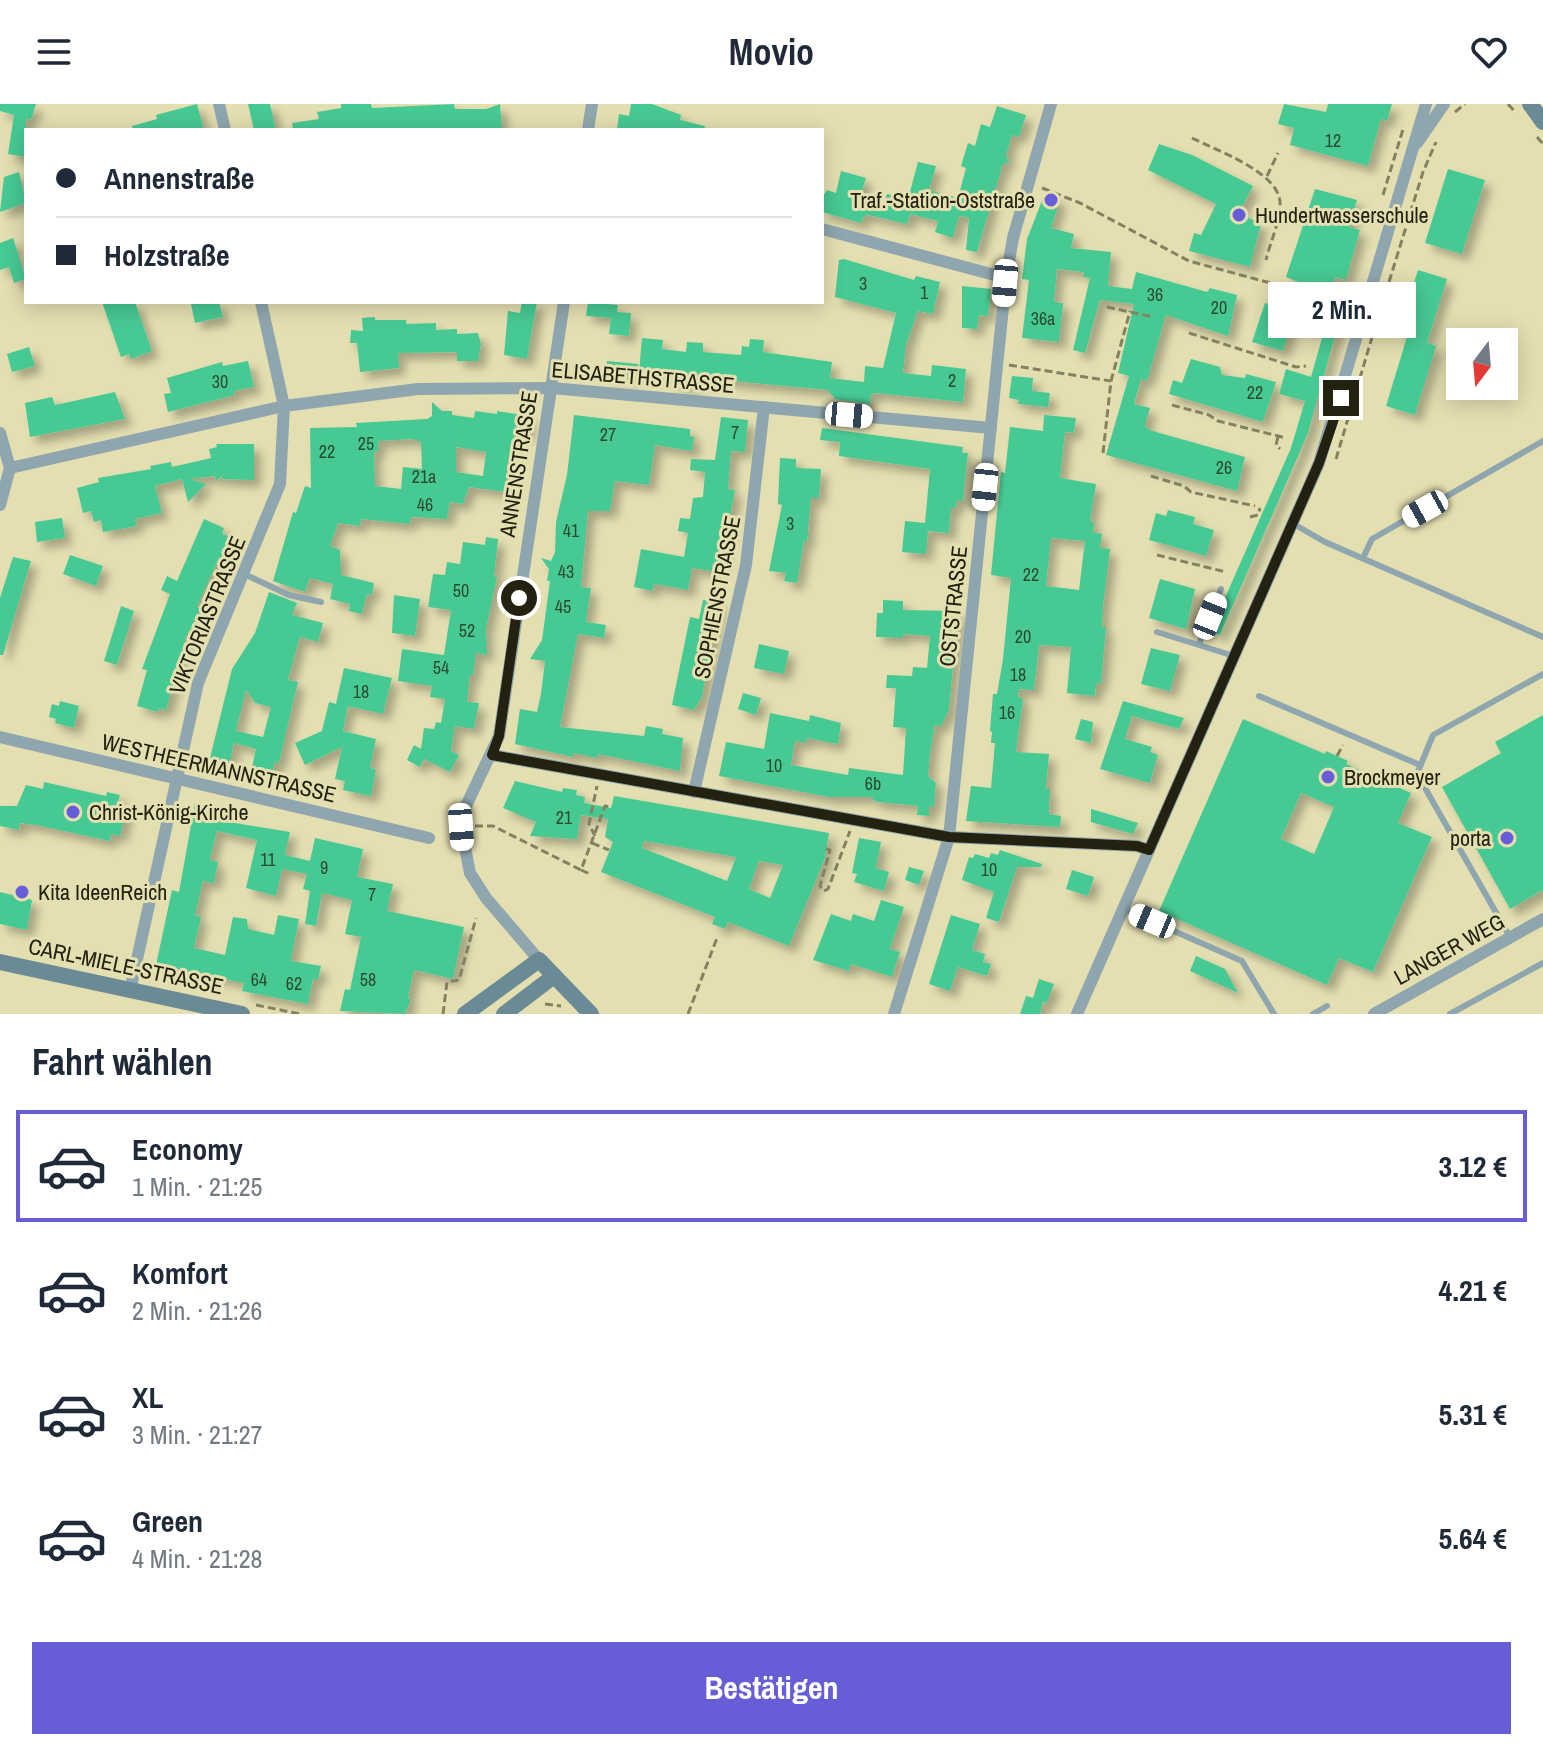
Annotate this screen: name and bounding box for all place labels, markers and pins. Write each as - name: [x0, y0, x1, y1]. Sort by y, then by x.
- place label: Traf.-Station-Oststraße: [850, 185, 1035, 215]
- marker: Traf.-Station-Oststraße: [1042, 191, 1060, 209]
- place label: Hundertwasserschule: [1255, 200, 1428, 230]
- marker: Hundertwasserschule: [1230, 206, 1248, 224]
- place label: Brockmeyer: [1344, 762, 1440, 792]
- marker: Brockmeyer: [1319, 768, 1337, 786]
- place label: Christ-König-Kirche: [89, 797, 248, 827]
- marker: Christ-König-Kirche: [64, 803, 82, 821]
- place label: porta: [1450, 823, 1491, 853]
- marker: porta: [1498, 829, 1516, 847]
- place label: Kita IdeenReich: [38, 877, 167, 907]
- marker: Kita IdeenReich: [13, 883, 31, 901]

